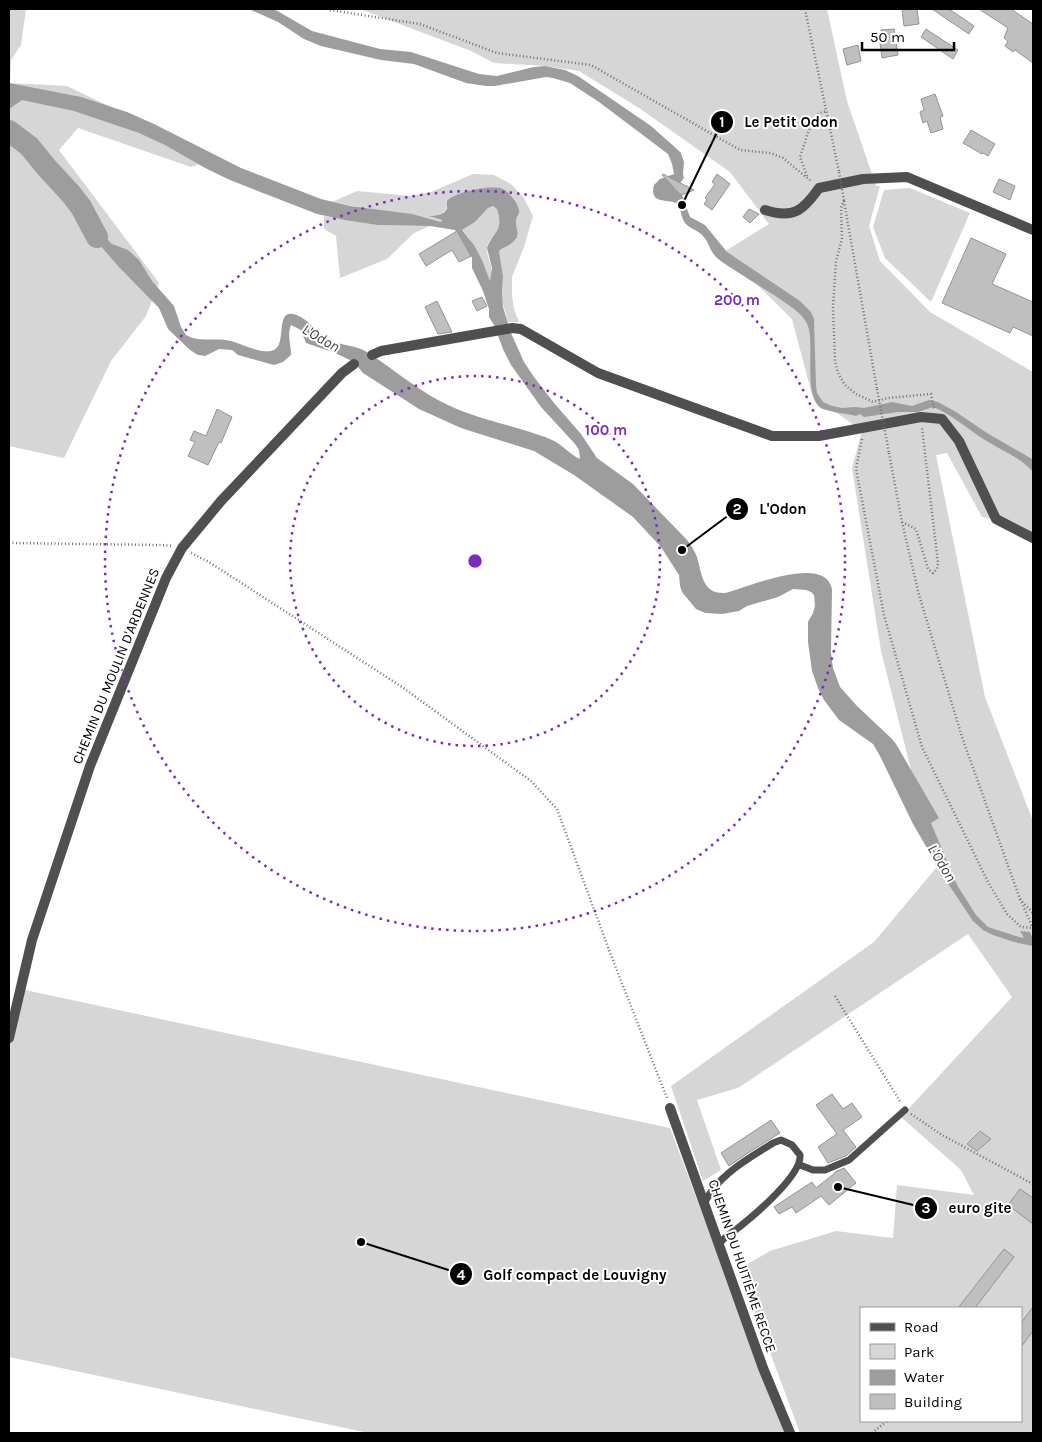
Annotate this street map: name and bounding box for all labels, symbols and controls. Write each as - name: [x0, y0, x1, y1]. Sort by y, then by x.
- scale bar: [862, 20, 954, 52]
- text: 50 m: [870, 28, 905, 46]
- callout: Le Petit Odon: [709, 107, 848, 137]
- text: 1: [719, 113, 725, 131]
- text: Le Petit Odon: [744, 113, 838, 131]
- text: 200 m: [714, 291, 760, 309]
- water label: L'Odon: [299, 320, 343, 356]
- text: 100 m: [585, 421, 627, 439]
- callout: L'Odon: [724, 494, 817, 524]
- text: 2: [732, 500, 742, 518]
- text: L'Odon: [759, 500, 807, 518]
- centre of rings: [466, 552, 484, 570]
- street label: CHEMIN DU MOULIN D'ARDENNES: [69, 565, 163, 767]
- water label: L'Odon: [924, 841, 960, 885]
- street label: CHEMIN DU HUITIÈME RECCE: [704, 1177, 781, 1355]
- callout: euro gite: [913, 1193, 1021, 1223]
- text: 3: [921, 1199, 931, 1217]
- text: euro gite: [948, 1199, 1012, 1217]
- callout: Golf compact de Louvigny: [448, 1259, 677, 1289]
- text: 4: [457, 1266, 466, 1284]
- text: Golf compact de Louvigny: [483, 1266, 667, 1284]
- legend: [860, 1307, 1022, 1422]
- text: Road: [904, 1318, 939, 1336]
- text: Park: [904, 1343, 934, 1361]
- text: Water: [904, 1368, 945, 1386]
- text: Building: [904, 1393, 962, 1411]

